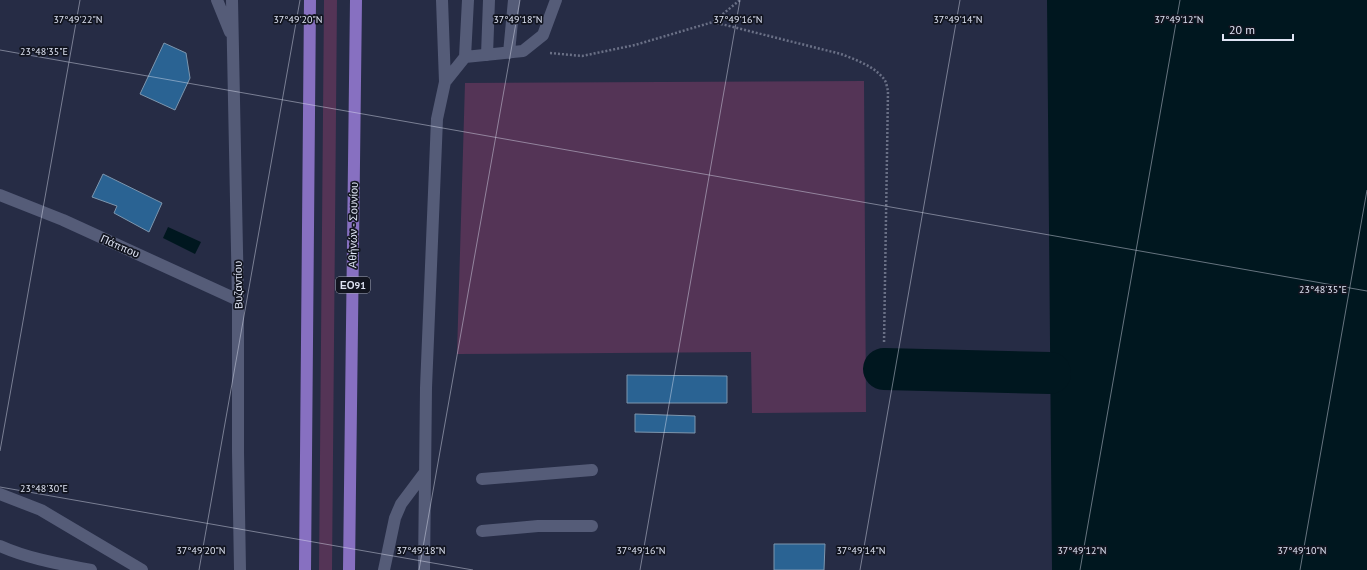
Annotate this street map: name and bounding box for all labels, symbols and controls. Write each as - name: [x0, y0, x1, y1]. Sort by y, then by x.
- text: 37°49'22"N: [53, 13, 103, 26]
- text: 37°49'20"N: [273, 13, 323, 26]
- text: 37°49'18"N: [493, 13, 543, 26]
- text: 37°49'16"N: [713, 13, 763, 26]
- text: 37°49'14"N: [933, 13, 983, 26]
- text: 37°49'12"N: [1154, 13, 1204, 26]
- scale bar: [1223, 16, 1293, 42]
- text: 20 m: [1229, 22, 1255, 37]
- text: 23°48'35"E: [20, 45, 68, 58]
- street label: Αθήνών - Σουνίου: [345, 182, 361, 268]
- street label: Πάππου: [98, 231, 142, 261]
- street label: Βυζαντίου: [231, 261, 245, 309]
- road number: ΕΟ91: [336, 277, 370, 293]
- text: 23°48'35"E: [1299, 283, 1347, 296]
- text: 23°48'30"E: [20, 482, 68, 495]
- text: 37°49'20"N: [176, 544, 226, 557]
- text: 37°49'18"N: [396, 544, 446, 557]
- text: 37°49'16"N: [616, 544, 666, 557]
- text: 37°49'14"N: [836, 544, 886, 557]
- text: 37°49'12"N: [1057, 544, 1107, 557]
- text: 37°49'10"N: [1277, 544, 1327, 557]

